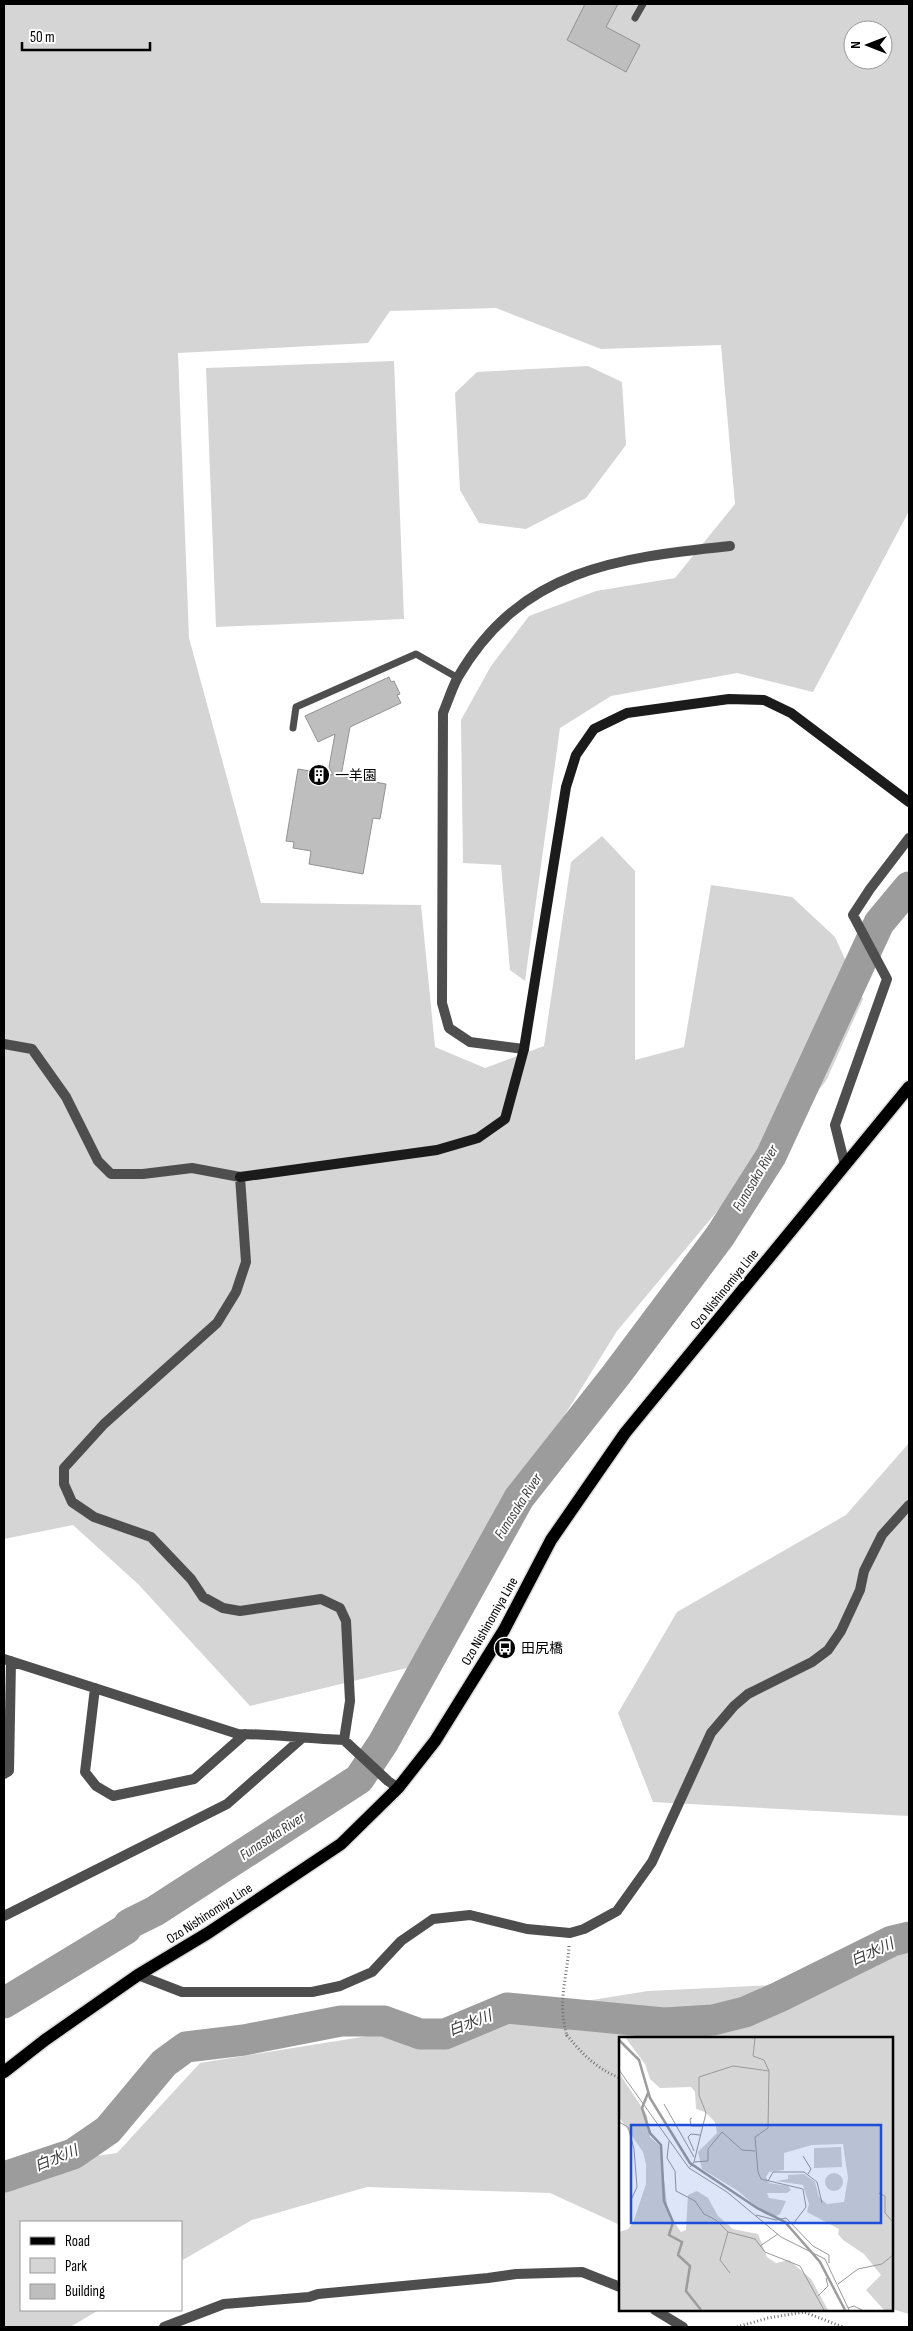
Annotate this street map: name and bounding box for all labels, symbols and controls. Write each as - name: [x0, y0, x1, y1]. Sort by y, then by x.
- scale bar: [22, 20, 150, 52]
- north arrow: [843, 20, 893, 70]
- text: 50 m: [30, 28, 55, 47]
- text: N: [847, 41, 864, 49]
- building icon: 一羊園: [307, 763, 331, 787]
- place label: 一羊園: [335, 767, 377, 784]
- water label: Funasaka River: [728, 1141, 783, 1215]
- street label: Ozo Nishinomiya Line: [687, 1246, 762, 1333]
- water label: Funasaka River: [490, 1469, 547, 1543]
- street label: Ozo Nishinomiya Line: [457, 1574, 521, 1668]
- bus stop icon: 田尻橋: [493, 1636, 517, 1660]
- place label: 田尻橋: [521, 1640, 563, 1657]
- water label: Funasaka River: [236, 1808, 309, 1865]
- street label: Ozo Nishinomiya Line: [163, 1879, 255, 1947]
- water label: 白水川: [848, 1934, 898, 1970]
- water label: 白水川: [446, 2006, 496, 2040]
- inset map: [619, 2037, 893, 2311]
- water label: 白水川: [32, 2140, 82, 2176]
- legend: [20, 2221, 182, 2311]
- text: Road: [65, 2232, 90, 2251]
- text: Park: [65, 2257, 87, 2276]
- text: Building: [65, 2282, 105, 2301]

